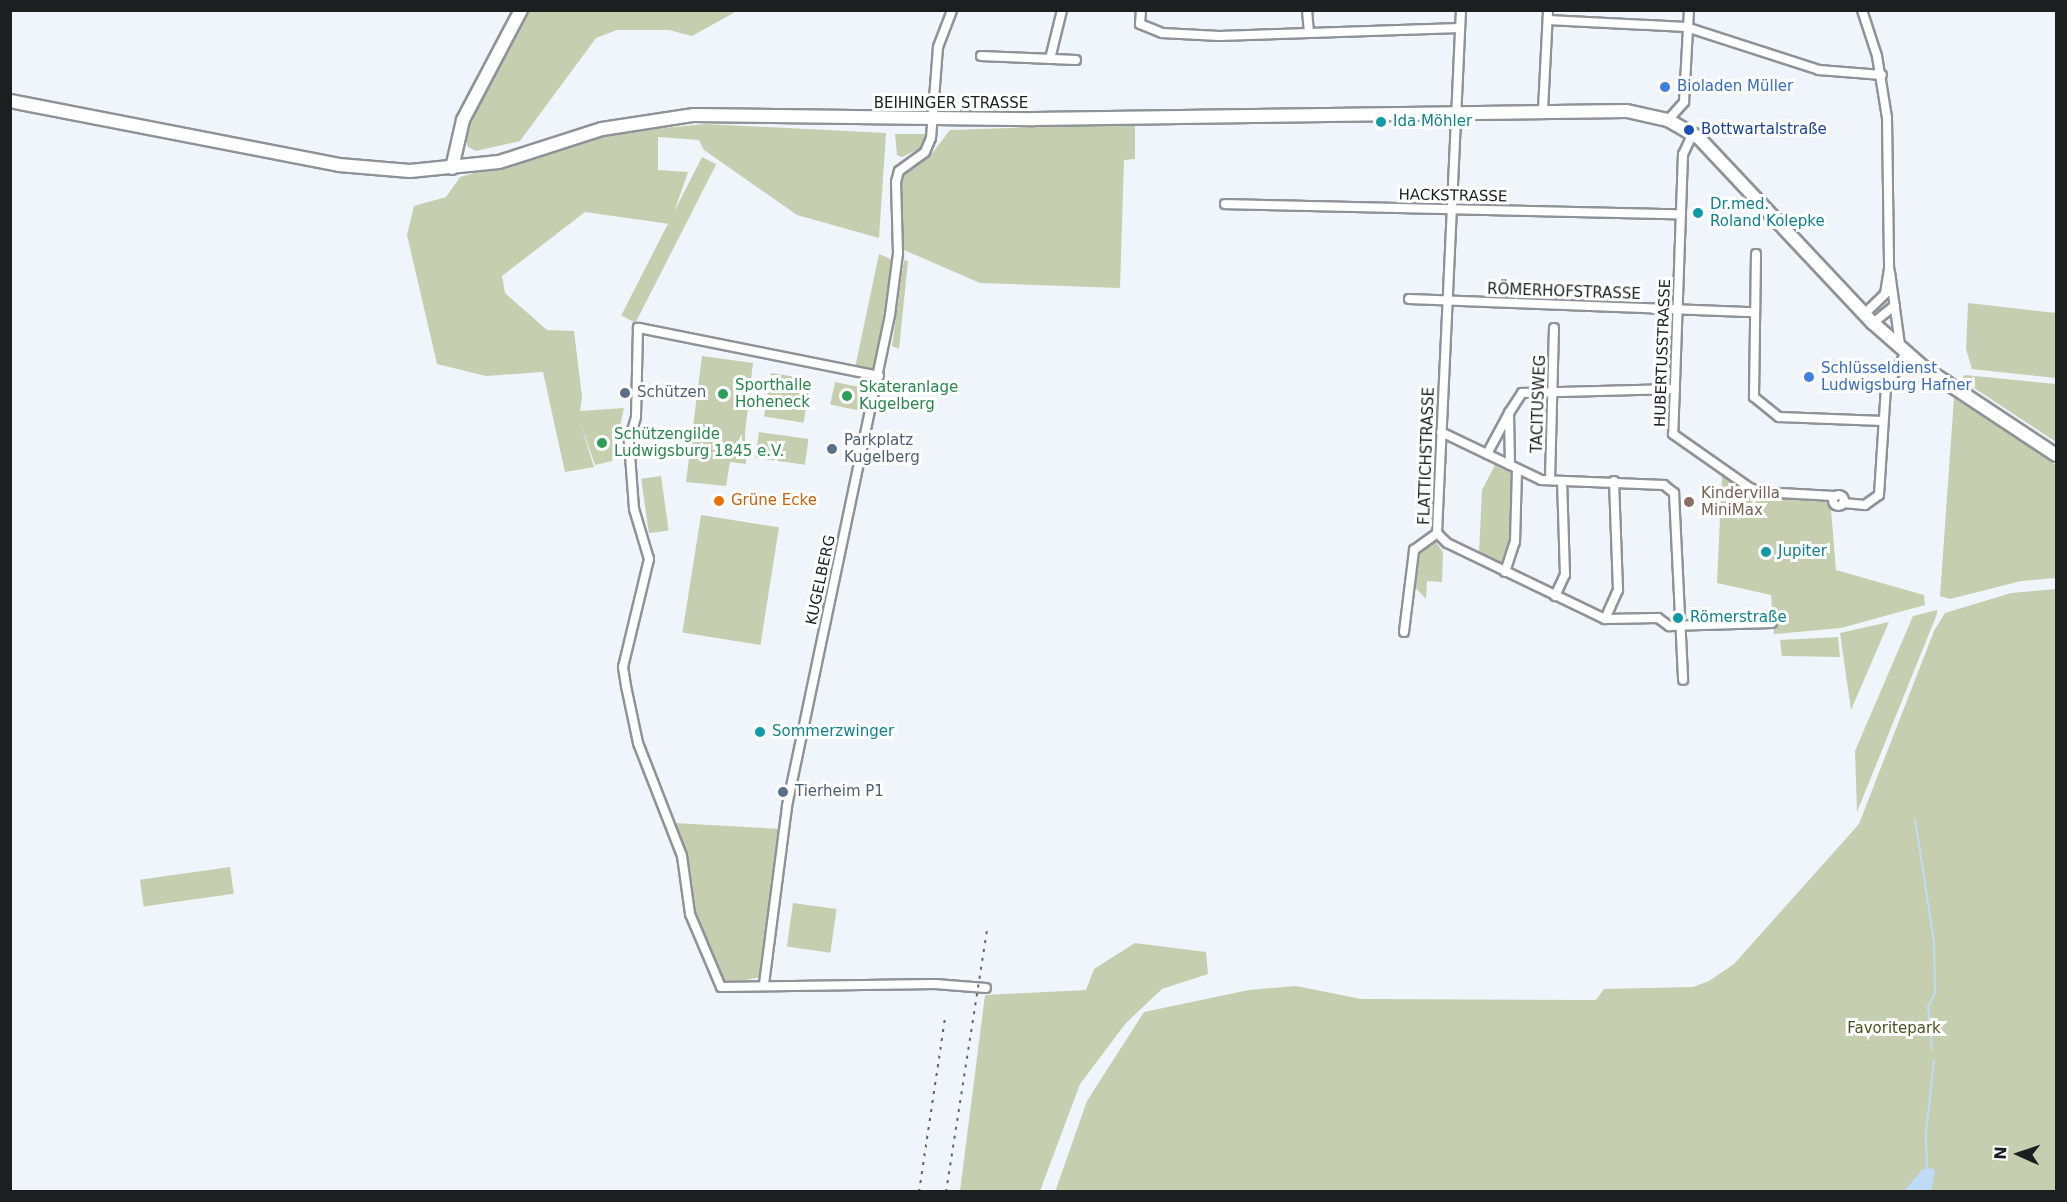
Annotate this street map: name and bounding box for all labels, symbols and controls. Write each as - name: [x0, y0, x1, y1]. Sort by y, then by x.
- place label: Bioladen Müller: [1677, 78, 1793, 96]
- marker: Bioladen Müller: [1658, 80, 1672, 94]
- street label: BEIHINGER STRASSE: [874, 95, 1028, 113]
- place label: Ida Möhler: [1393, 113, 1472, 131]
- marker: Ida Möhler: [1374, 115, 1388, 129]
- place label: Bottwartalstraße: [1701, 121, 1827, 139]
- marker: Bottwartalstraße: [1682, 123, 1696, 137]
- street label: HACKSTRASSE: [1398, 186, 1508, 206]
- place label: Dr.med. Roland Kolepke: [1710, 195, 1825, 230]
- marker: Dr.med. Roland Kolepke: [1691, 206, 1705, 220]
- street label: HUBERTUSSTRASSE: [1651, 279, 1675, 427]
- street label: RÖMERHOFSTRASSE: [1487, 280, 1641, 304]
- street label: TACITUSWEG: [1528, 354, 1550, 454]
- place label: Schlüsseldienst Ludwigsburg Hafner: [1821, 359, 1972, 394]
- marker: Schlüsseldienst Ludwigsburg Hafner: [1802, 370, 1816, 384]
- place label: Sporthalle Hoheneck: [735, 376, 812, 411]
- place label: Skateranlage Kugelberg: [859, 378, 958, 413]
- place label: Schützen: [637, 384, 706, 402]
- marker: Schützen: [618, 386, 632, 400]
- marker: Sporthalle Hoheneck: [716, 387, 730, 401]
- street label: FLATTICHSTRASSE: [1416, 387, 1438, 525]
- marker: Skateranlage Kugelberg: [840, 389, 854, 403]
- place label: Schützengilde Ludwigsburg 1845 e.V.: [614, 425, 784, 460]
- place label: Parkplatz Kugelberg: [844, 431, 920, 466]
- marker: Schützengilde Ludwigsburg 1845 e.V.: [595, 436, 609, 450]
- marker: Parkplatz Kugelberg: [825, 442, 839, 456]
- place label: Kindervilla MiniMax: [1701, 484, 1780, 519]
- place label: Grüne Ecke: [731, 492, 817, 510]
- marker: Grüne Ecke: [712, 494, 726, 508]
- marker: Kindervilla MiniMax: [1682, 495, 1696, 509]
- street label: KUGELBERG: [803, 533, 839, 627]
- place label: Jupiter: [1778, 543, 1827, 561]
- marker: Jupiter: [1759, 545, 1773, 559]
- place label: Römerstraße: [1690, 609, 1787, 627]
- marker: Römerstraße: [1671, 611, 1685, 625]
- place label: Sommerzwinger: [772, 723, 894, 741]
- marker: Sommerzwinger: [753, 725, 767, 739]
- place label: Tierheim P1: [795, 783, 884, 801]
- marker: Tierheim P1: [776, 785, 790, 799]
- park label: Favoritepark: [1847, 1020, 1941, 1038]
- north arrow: [1989, 1124, 2049, 1184]
- text: N: [1991, 1146, 2010, 1160]

